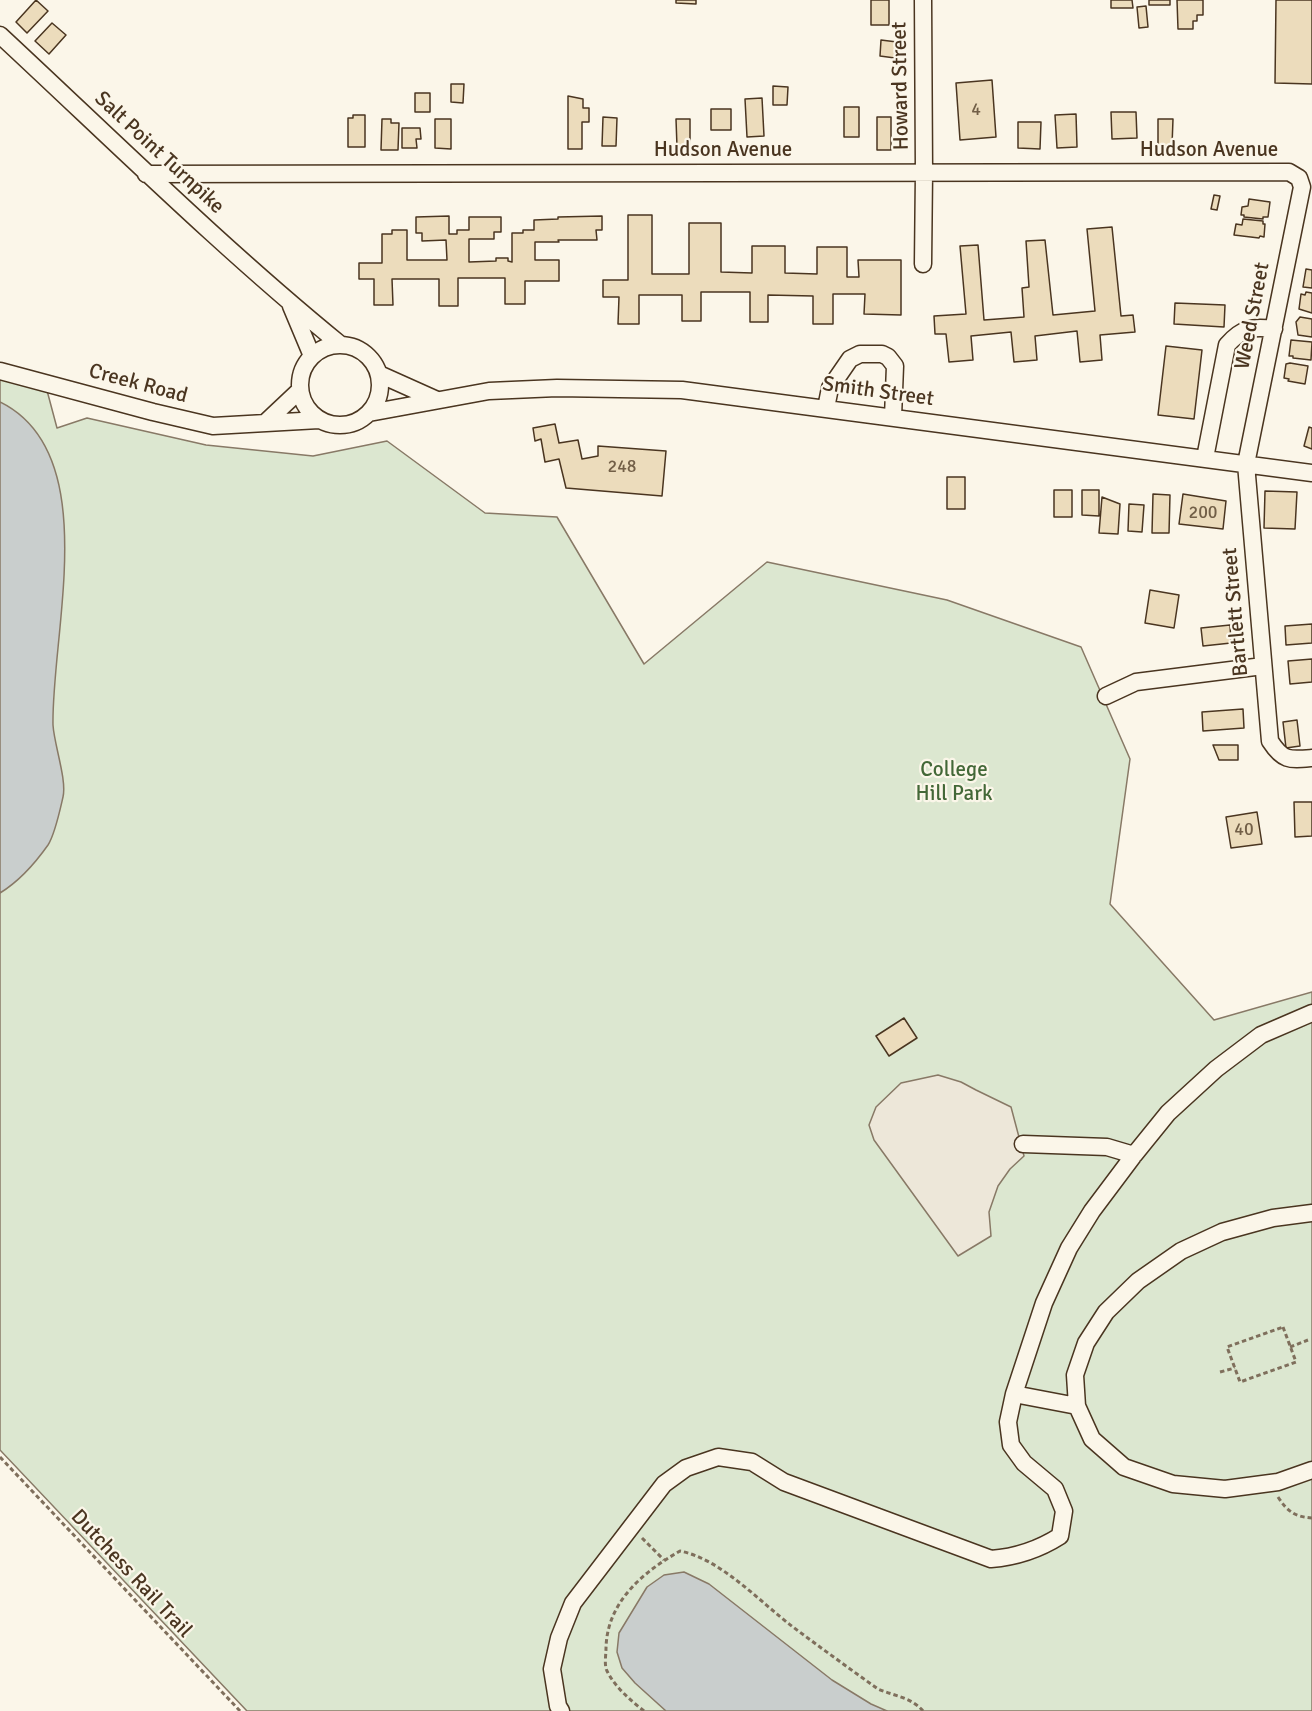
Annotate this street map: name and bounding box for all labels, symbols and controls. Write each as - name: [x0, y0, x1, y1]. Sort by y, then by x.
- street label: Howard Street: [887, 22, 915, 150]
- street label: Salt Point Turnpike: [89, 86, 229, 220]
- house number: 4: [971, 99, 981, 121]
- street label: Hudson Avenue: [654, 137, 792, 163]
- street label: Hudson Avenue: [1140, 137, 1278, 163]
- street label: Weed Street: [1230, 260, 1276, 372]
- street label: Creek Road: [86, 359, 190, 409]
- street label: Smith Street: [821, 372, 935, 412]
- house number: 248: [607, 456, 637, 478]
- house number: 200: [1188, 502, 1218, 524]
- street label: Bartlett Street: [1218, 546, 1254, 678]
- park label: College Hill Park: [916, 757, 992, 807]
- house number: 40: [1234, 819, 1254, 841]
- street label: Dutchess Rail Trail: [65, 1505, 197, 1643]

